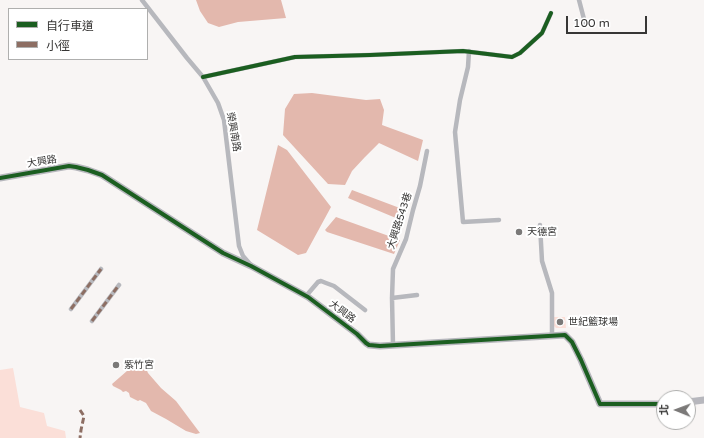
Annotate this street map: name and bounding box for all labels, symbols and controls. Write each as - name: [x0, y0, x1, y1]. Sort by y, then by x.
- legend: [8, 8, 148, 60]
- scale bar: [568, 8, 649, 34]
- text: 100 m: [573, 16, 610, 30]
- text: 自行車道: [46, 19, 94, 33]
- text: 小徑: [46, 39, 70, 53]
- street label: 榮興南路: [224, 111, 242, 153]
- street label: 大興路: [26, 154, 58, 170]
- street label: 大興路543巷: [385, 191, 415, 251]
- place label: 天德宮: [527, 226, 557, 238]
- marker: 天德宮: [514, 227, 524, 237]
- street label: 大興路: [326, 298, 358, 326]
- place label: 世紀籃球場: [568, 316, 618, 328]
- marker: 世紀籃球場: [555, 317, 565, 327]
- place label: 紫竹宮: [124, 359, 154, 371]
- marker: 紫竹宮: [111, 360, 121, 370]
- north arrow: [656, 390, 696, 430]
- text: 北: [658, 404, 671, 415]

